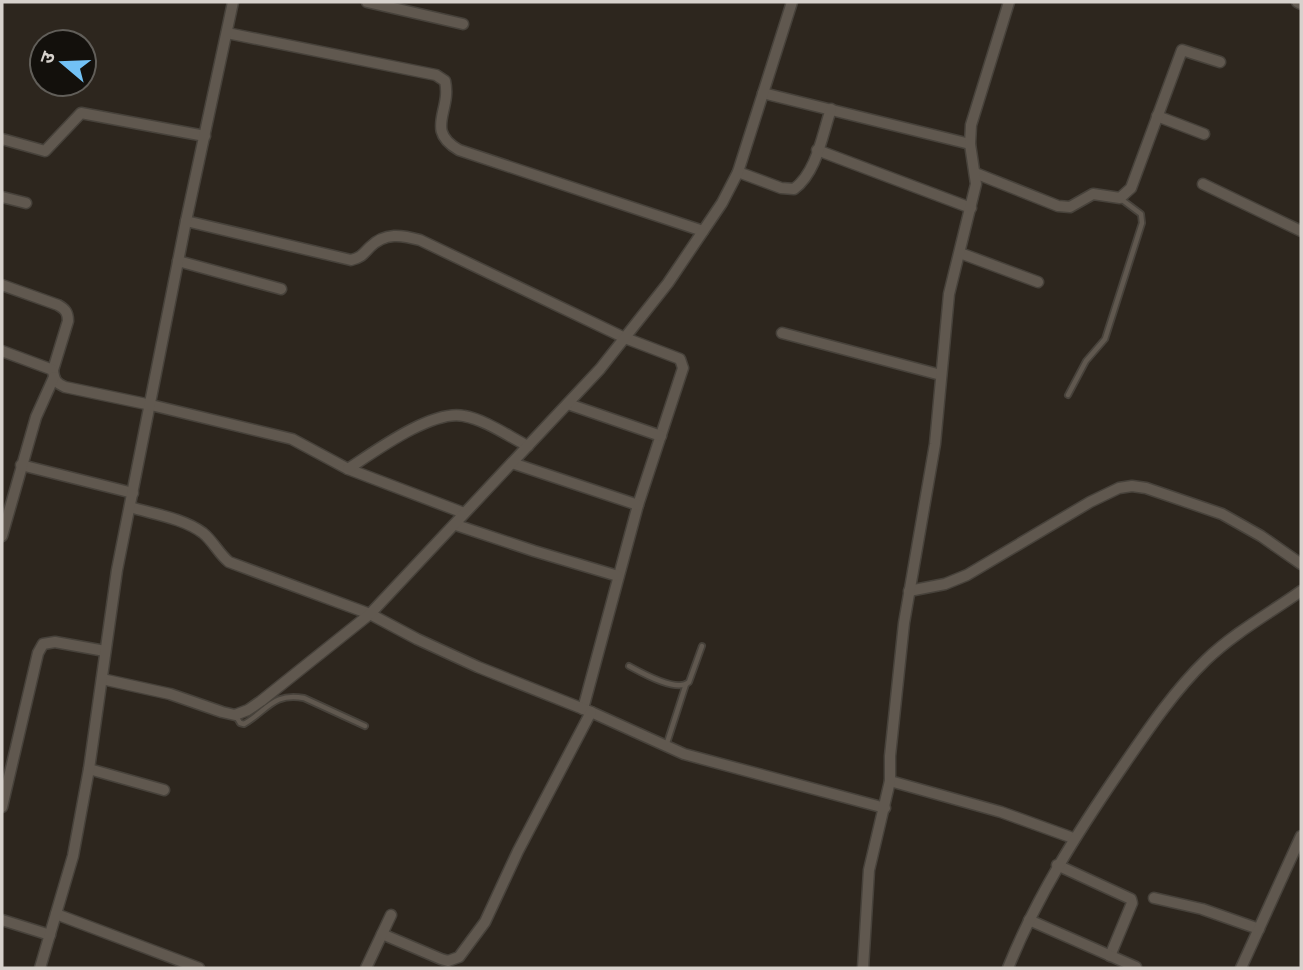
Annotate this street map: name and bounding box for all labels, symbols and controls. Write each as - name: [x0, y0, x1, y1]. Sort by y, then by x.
- north arrow: [28, 28, 98, 98]
- text: उ: [34, 47, 62, 67]

